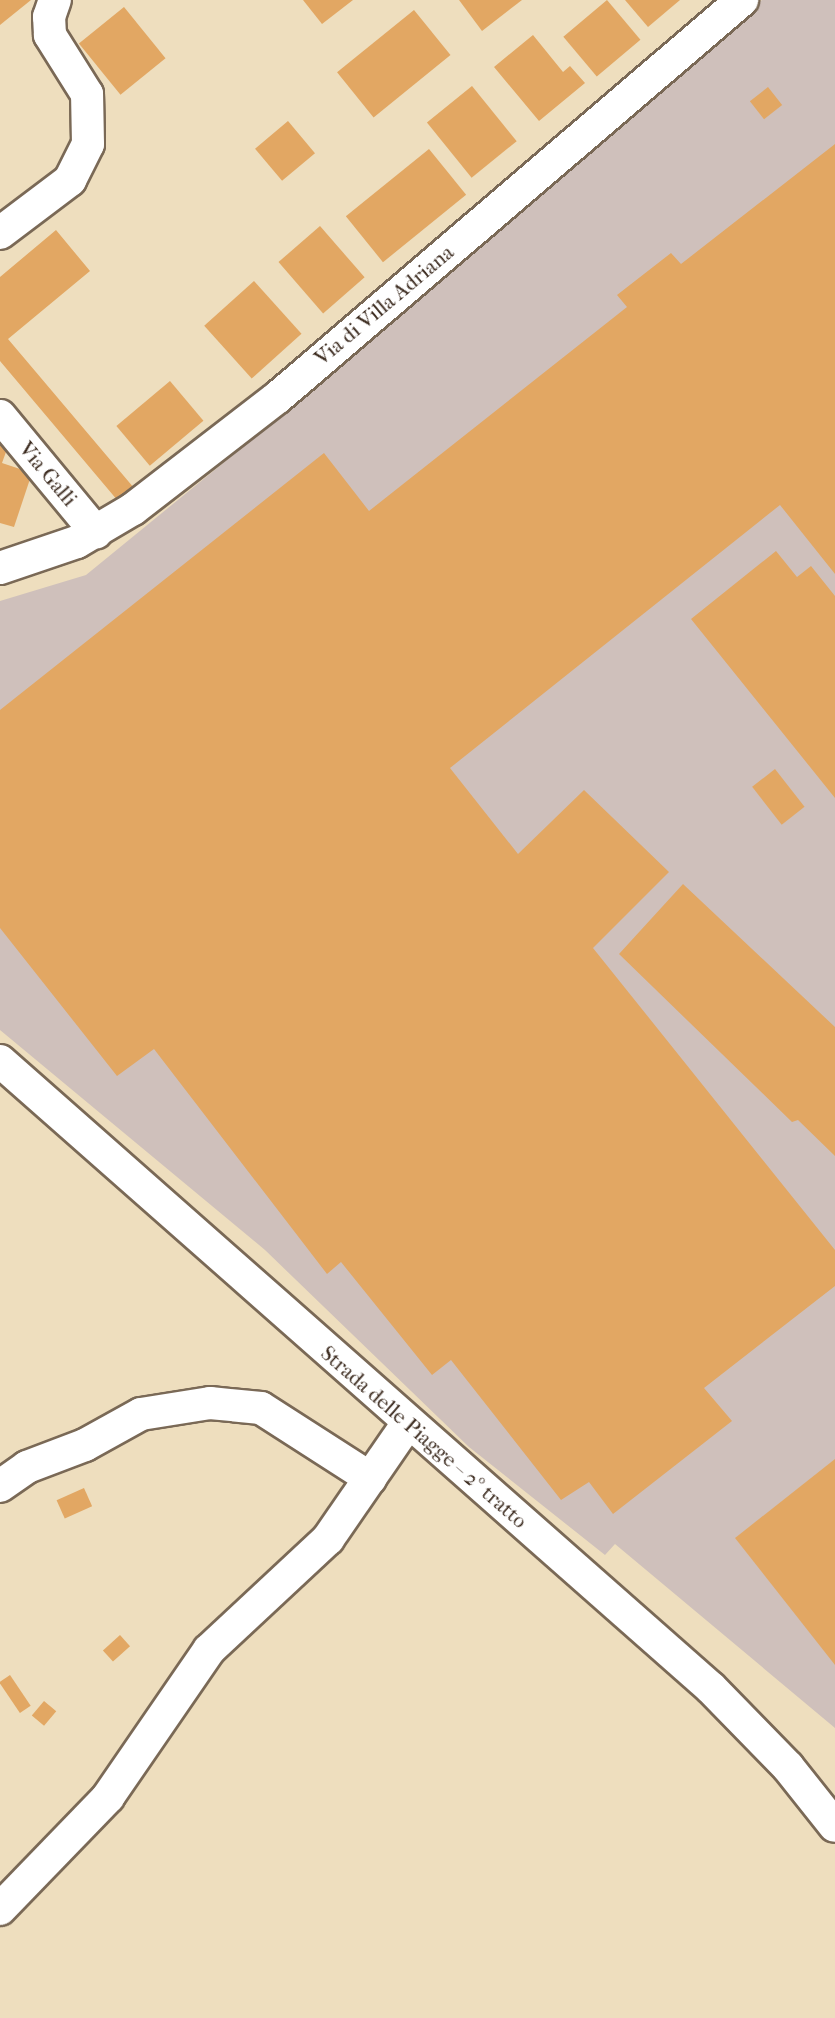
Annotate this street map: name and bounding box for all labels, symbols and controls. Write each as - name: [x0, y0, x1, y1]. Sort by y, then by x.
- street label: Via di Villa Adriana: [309, 240, 459, 370]
- street label: Via Galli: [14, 437, 82, 511]
- street label: Strada delle Piagge – 2º tratto: [316, 1341, 532, 1533]

